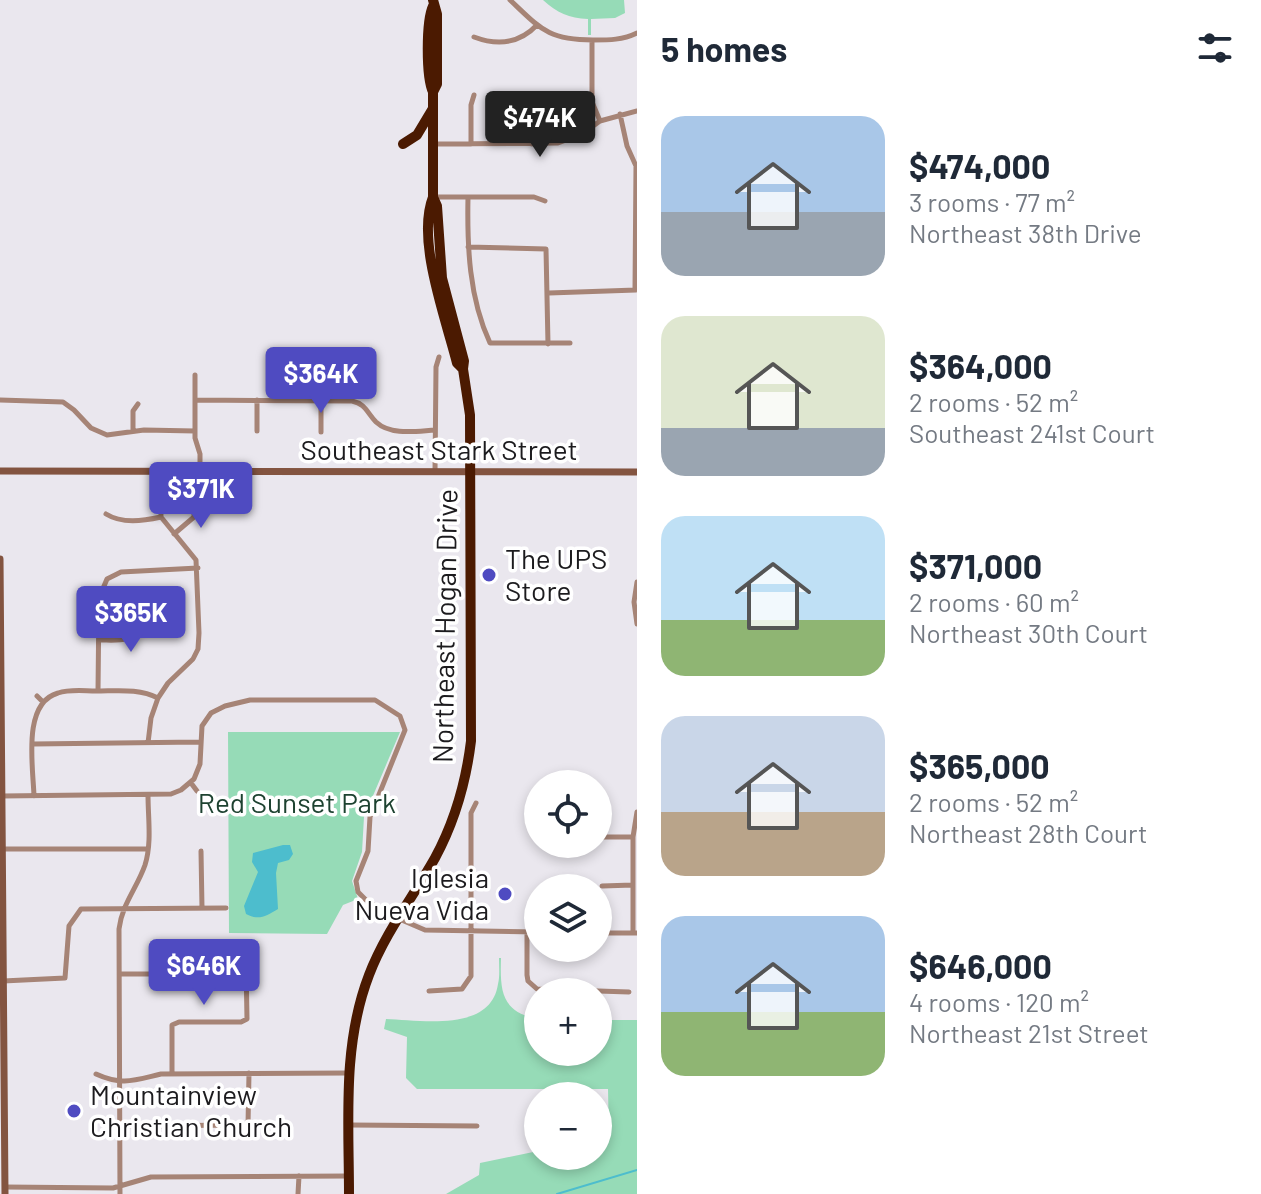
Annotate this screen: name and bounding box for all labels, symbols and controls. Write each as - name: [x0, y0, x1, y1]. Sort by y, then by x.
- icon: filters: [1193, 26, 1237, 70]
- text: 5 homes: [661, 28, 787, 69]
- pin: $474K: [484, 91, 596, 159]
- text: $474K: [503, 101, 577, 132]
- text: $474,000: [909, 145, 1050, 186]
- icon: home: [725, 148, 821, 244]
- text: 3 rooms · 77 m²: [909, 186, 1075, 217]
- text: Northeast 38th Drive: [909, 217, 1142, 248]
- text: $364,000: [909, 345, 1052, 386]
- pin: $364K: [265, 347, 377, 415]
- icon: home: [725, 348, 821, 444]
- text: $364K: [284, 357, 358, 388]
- text: 2 rooms · 52 m²: [909, 386, 1078, 417]
- text: Southeast 241st Court: [909, 417, 1155, 448]
- street label: Southeast Stark Street: [300, 432, 578, 466]
- pin: $371K: [145, 462, 257, 530]
- text: $371K: [167, 472, 235, 503]
- street label: Northeast Hogan Drive: [425, 489, 463, 763]
- place label: The UPS Store: [505, 541, 607, 607]
- text: $371,000: [909, 545, 1042, 586]
- icon: home: [725, 548, 821, 644]
- marker: The UPS Store: [480, 566, 498, 584]
- pin: $365K: [75, 586, 187, 654]
- text: 2 rooms · 60 m²: [909, 586, 1079, 617]
- text: $365K: [94, 596, 168, 627]
- text: Northeast 30th Court: [909, 617, 1148, 648]
- text: $365,000: [909, 745, 1050, 786]
- icon: home: [725, 748, 821, 844]
- map controls: [524, 770, 612, 1170]
- button: locate: [524, 770, 612, 858]
- park label: Red Sunset Park: [198, 785, 396, 819]
- text: 2 rooms · 52 m²: [909, 786, 1078, 817]
- text: Northeast 28th Court: [909, 817, 1147, 848]
- place label: Iglesia Nueva Vida: [354, 860, 489, 926]
- button: layers: [524, 874, 612, 962]
- marker: Iglesia Nueva Vida: [496, 885, 514, 903]
- pin: $646K: [148, 939, 260, 1007]
- text: $646,000: [909, 945, 1052, 986]
- icon: home: [725, 948, 821, 1044]
- text: $646K: [167, 949, 241, 980]
- button: +: [524, 978, 612, 1066]
- text: 4 rooms · 120 m²: [909, 986, 1089, 1017]
- text: Northeast 21st Street: [909, 1017, 1149, 1048]
- place label: Mountainview Christian Church: [90, 1077, 292, 1143]
- button: −: [524, 1082, 612, 1170]
- marker: Mountainview Christian Church: [65, 1102, 83, 1120]

